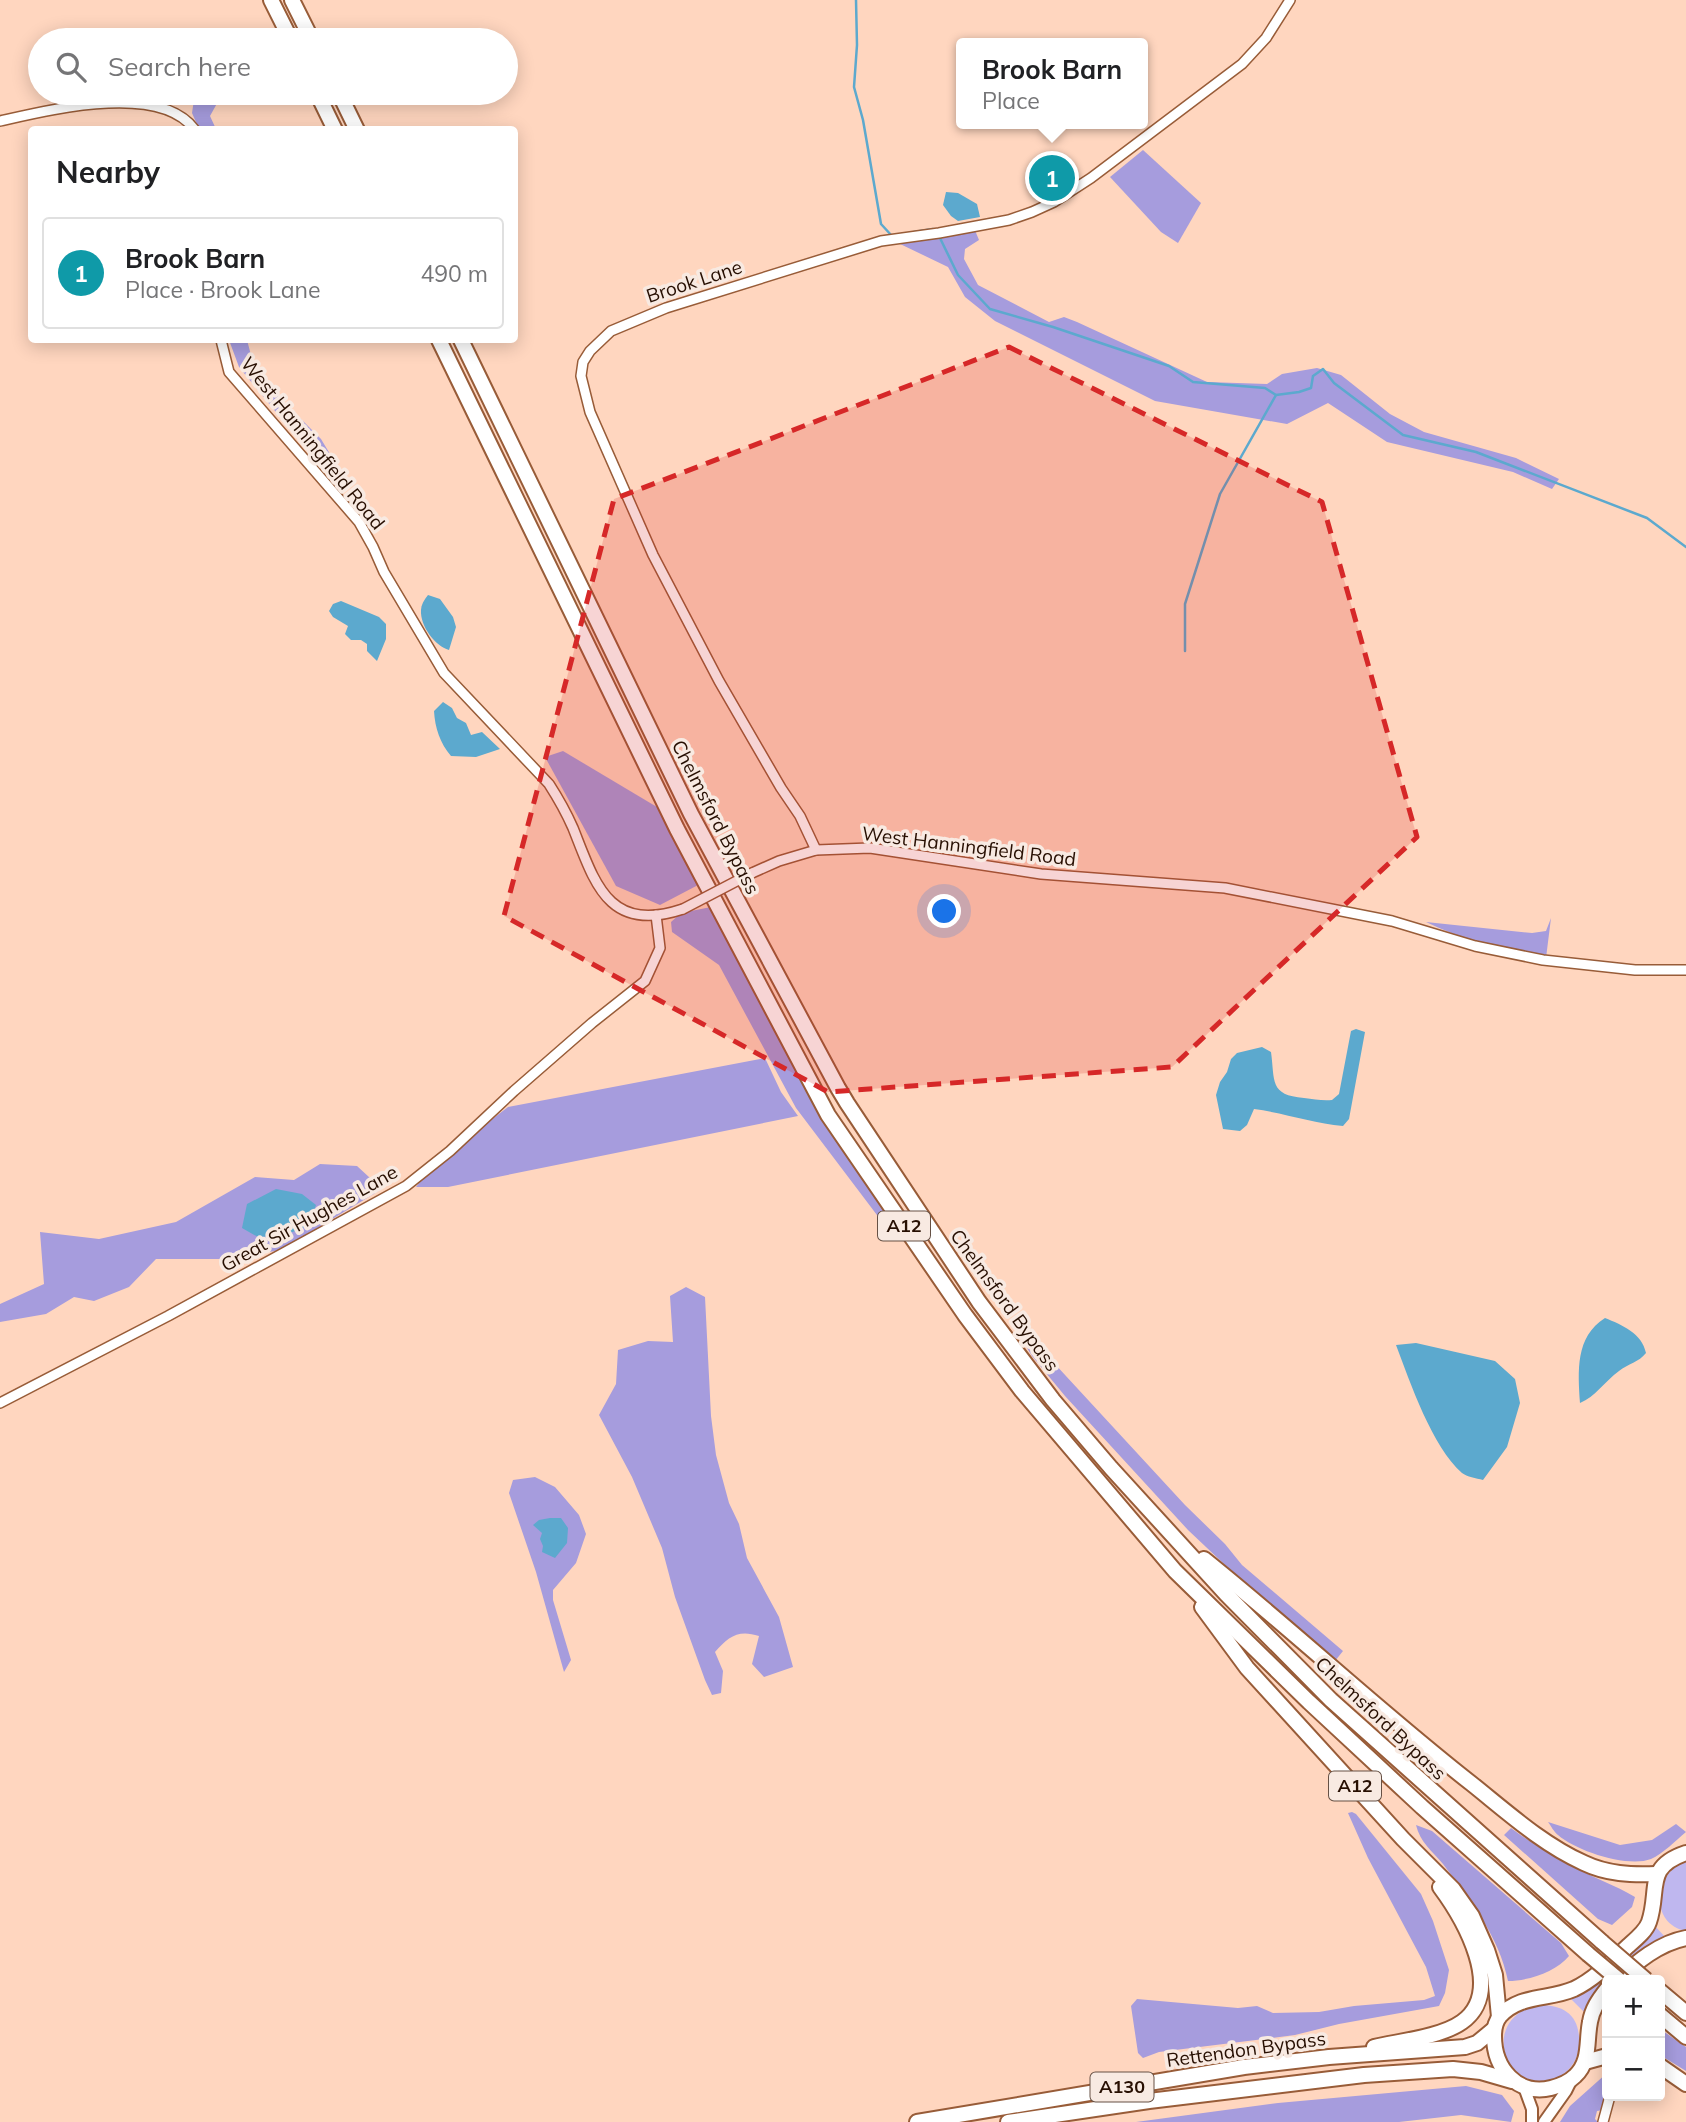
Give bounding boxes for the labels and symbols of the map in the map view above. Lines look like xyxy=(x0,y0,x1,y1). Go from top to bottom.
pin: 1 xyxy=(1029,152,1075,204)
street label: Brook Lane xyxy=(643,254,745,308)
street label: West Hanningfield Road xyxy=(236,352,390,534)
street label: Chelmsford Bypass xyxy=(667,736,765,898)
street label: West Hanningfield Road xyxy=(861,821,1077,871)
your location xyxy=(927,894,961,928)
street label: Great Sir Hughes Lane xyxy=(216,1159,402,1277)
road number: A12 xyxy=(878,1212,930,1240)
street label: Chelmsford Bypass xyxy=(945,1224,1065,1376)
street label: Chelmsford Bypass xyxy=(1311,1651,1451,1785)
road number: A12 xyxy=(1329,1772,1381,1800)
street label: Rettendon Bypass xyxy=(1165,2026,1327,2072)
road number: A130 xyxy=(1090,2073,1154,2102)

